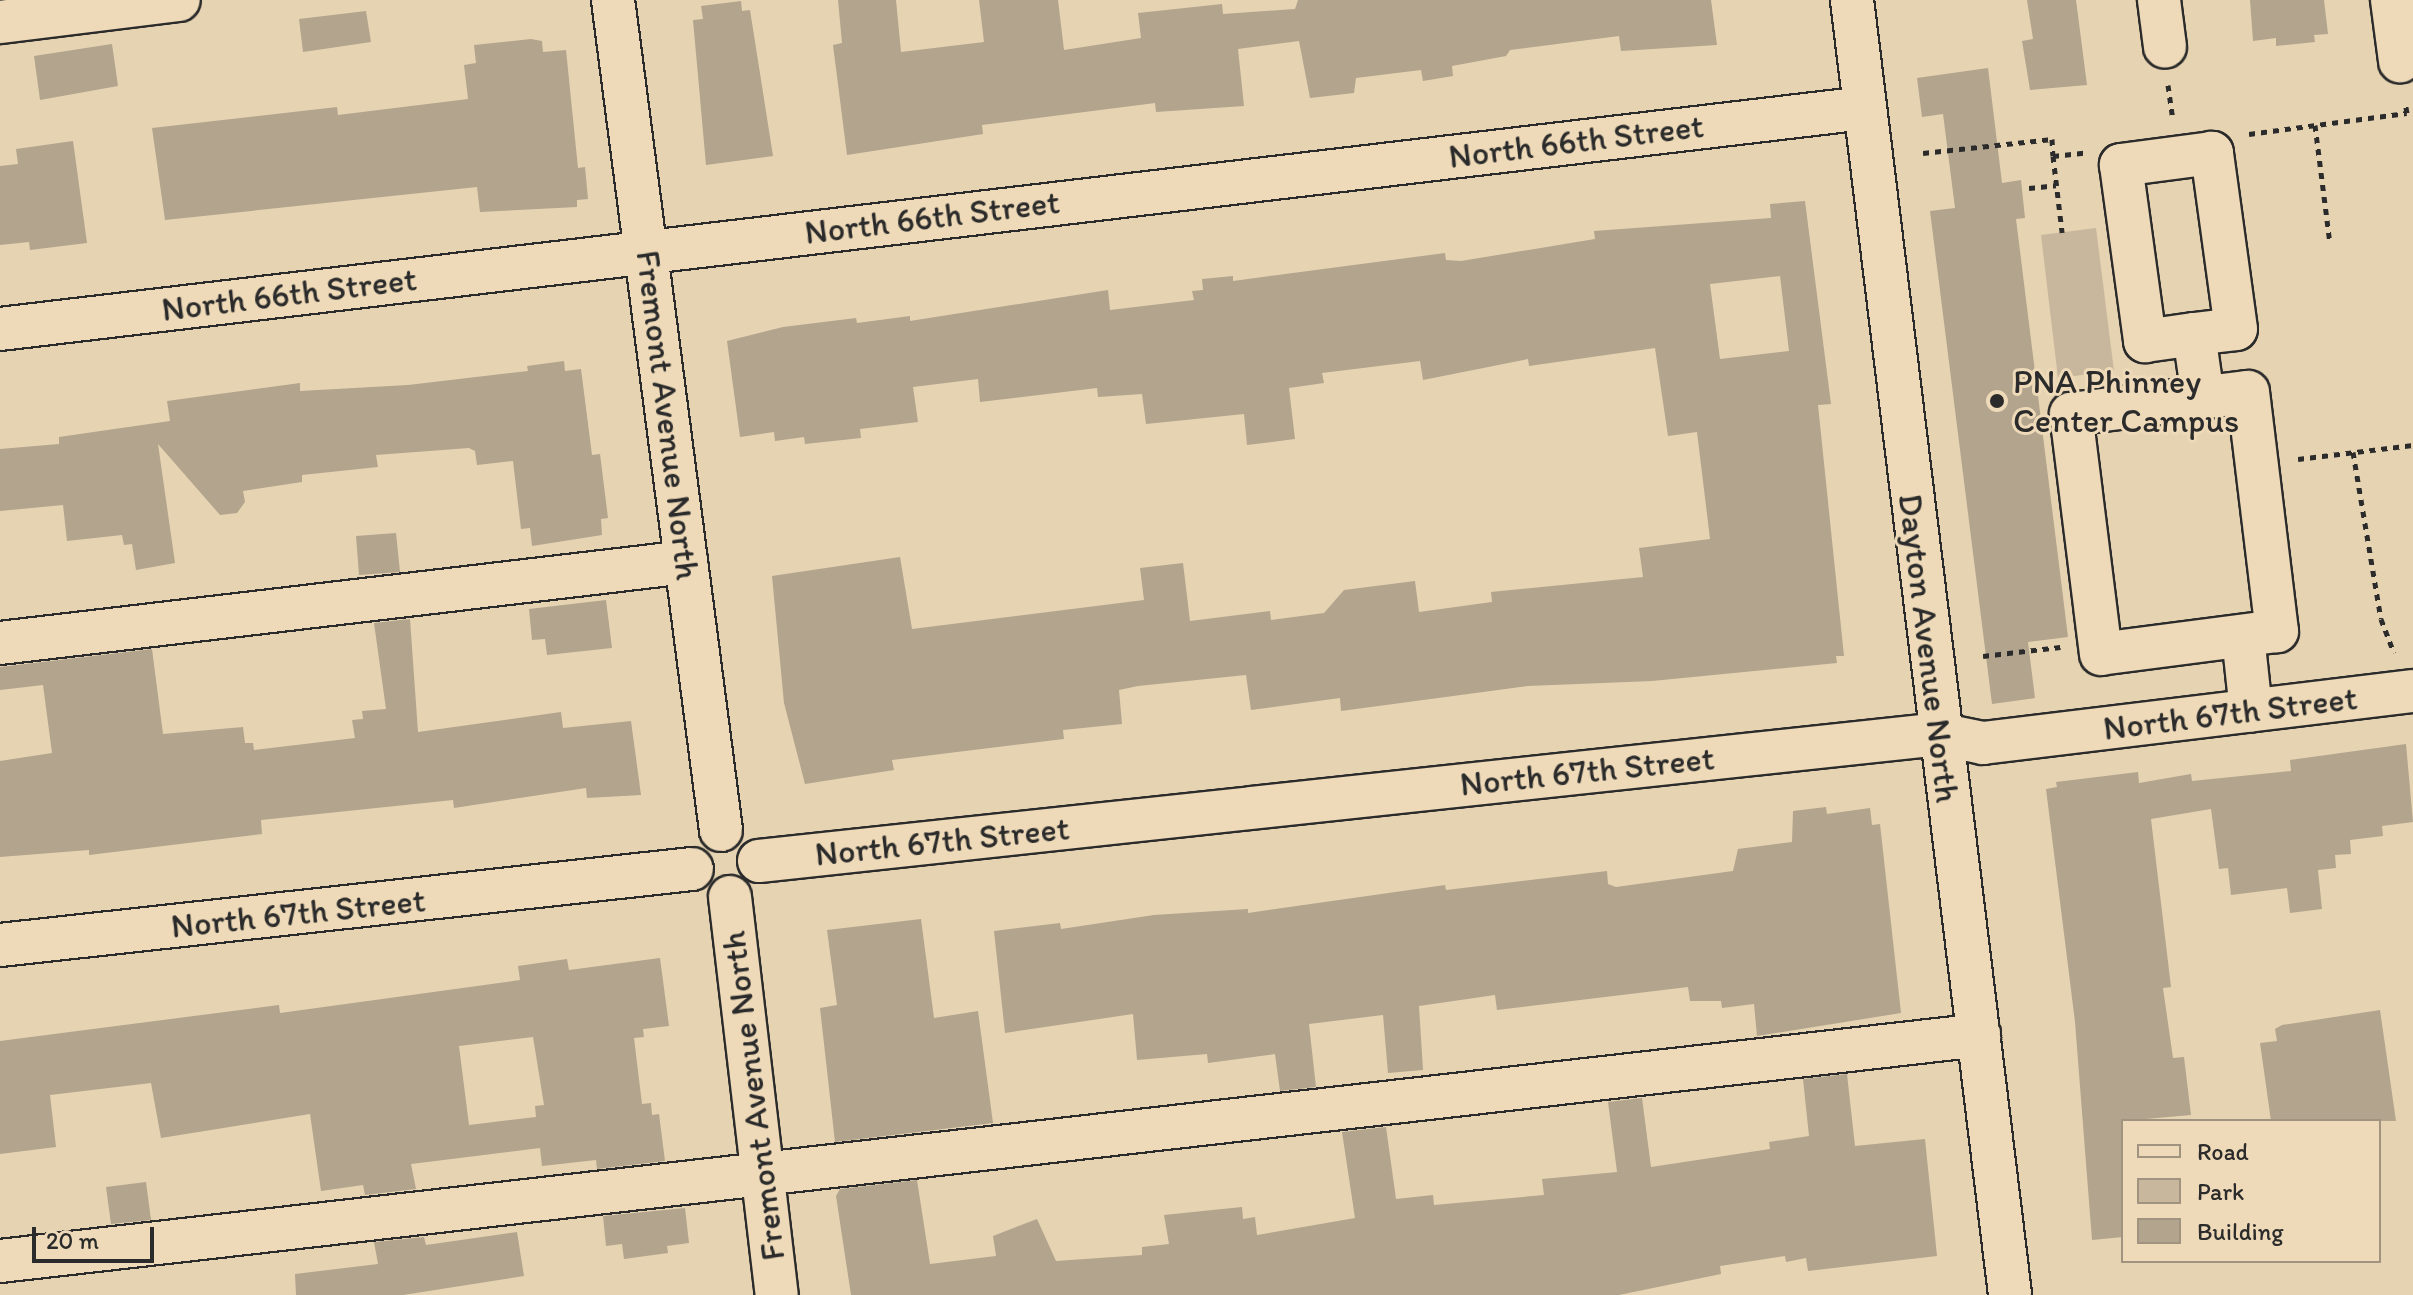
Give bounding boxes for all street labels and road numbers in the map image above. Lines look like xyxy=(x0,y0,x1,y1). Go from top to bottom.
street label: North 66th Street xyxy=(1446,105,1706,177)
street label: North 66th Street xyxy=(802,181,1062,253)
street label: Fremont Avenue North xyxy=(628,249,708,581)
street label: North 66th Street xyxy=(159,258,419,330)
street label: Dayton Avenue North xyxy=(1890,491,1968,805)
street label: North 67th Street xyxy=(2101,677,2359,749)
street label: North 67th Street xyxy=(1458,737,1716,805)
street label: North 67th Street xyxy=(813,807,1071,875)
street label: North 67th Street xyxy=(169,879,427,947)
street label: Fremont Avenue North xyxy=(713,930,793,1262)

